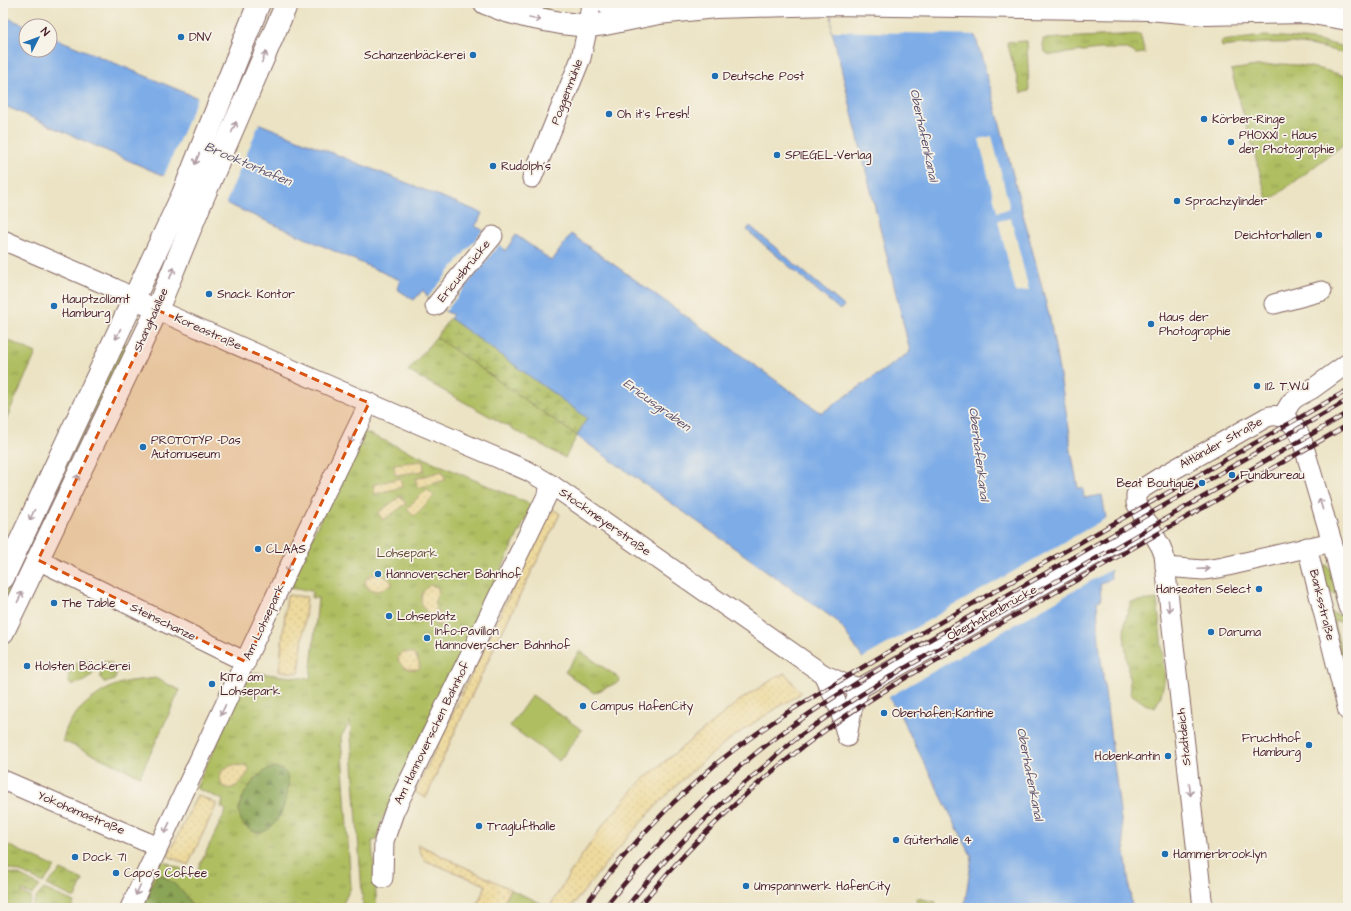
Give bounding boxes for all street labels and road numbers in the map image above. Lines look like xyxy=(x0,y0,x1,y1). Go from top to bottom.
street label: Poggenmühle xyxy=(547,56,588,128)
street label: Ericusbrücke xyxy=(433,236,495,306)
street label: Shanghaiallee xyxy=(129,285,174,355)
street label: Koreastraße xyxy=(172,310,245,355)
street label: Altländer Straße xyxy=(1176,413,1266,473)
street label: Stockmeyerstraße xyxy=(555,484,655,561)
street label: Banksstraße xyxy=(1305,568,1339,643)
street label: Am Lohsepark xyxy=(239,581,289,663)
street label: Oberhafenbrücke xyxy=(944,581,1040,645)
street label: Steinschanze xyxy=(127,599,199,645)
street label: Am Hannoverschen Bahnhof xyxy=(390,658,474,807)
street label: Stadtdeich xyxy=(1173,707,1195,767)
street label: Yokohamastraße xyxy=(35,787,128,839)

